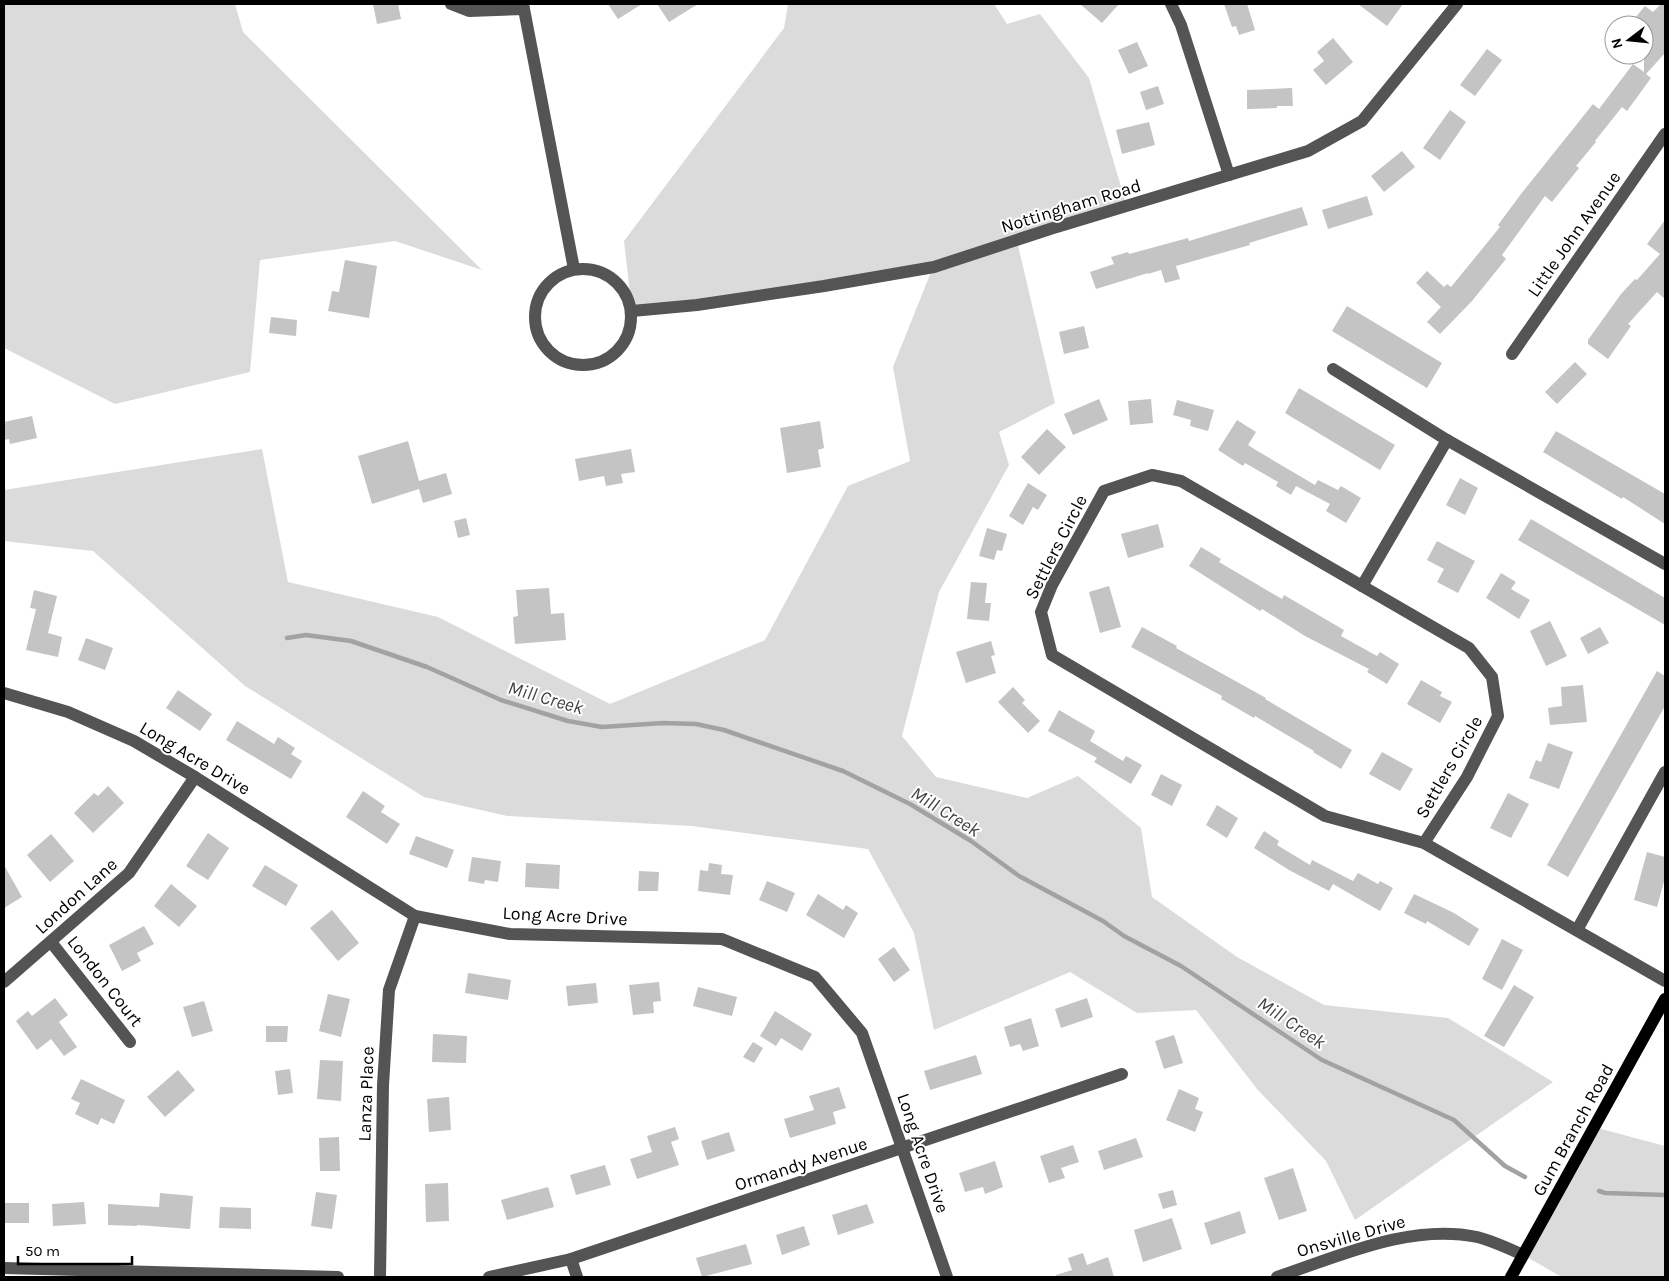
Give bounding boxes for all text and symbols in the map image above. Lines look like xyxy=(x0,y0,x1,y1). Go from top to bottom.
north arrow xyxy=(1604,15,1654,65)
text: N xyxy=(1607,36,1627,51)
street label: Little John Avenue xyxy=(1522,167,1626,301)
street label: Nottingham Road xyxy=(998,174,1144,238)
street label: Settlers Circle xyxy=(1020,491,1092,603)
water label: Mill Creek xyxy=(505,677,586,719)
street label: Settlers Circle xyxy=(1411,712,1487,822)
street label: Long Acre Drive xyxy=(136,716,254,800)
water label: Mill Creek xyxy=(907,782,984,842)
street label: London Lane xyxy=(30,853,122,939)
street label: Long Acre Drive xyxy=(502,902,628,930)
street label: London Court xyxy=(63,931,148,1031)
water label: Mill Creek xyxy=(1253,992,1330,1054)
street label: Lanza Place xyxy=(353,1046,379,1142)
street label: Gum Branch Road xyxy=(1528,1060,1618,1200)
street label: Long Acre Drive xyxy=(892,1090,954,1216)
street label: Ormandy Avenue xyxy=(732,1132,870,1196)
street label: Onsville Drive xyxy=(1294,1210,1408,1262)
scale bar xyxy=(18,1234,131,1266)
text: 50 m xyxy=(25,1242,60,1260)

